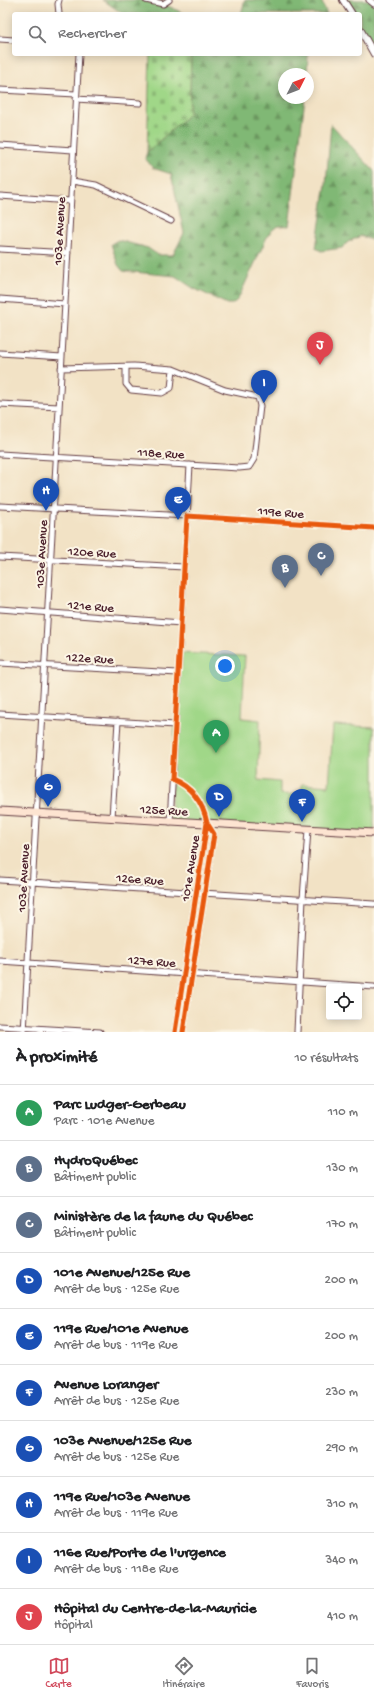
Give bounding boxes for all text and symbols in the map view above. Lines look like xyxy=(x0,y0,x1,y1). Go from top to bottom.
search box xyxy=(12,12,362,56)
icon: search xyxy=(26,23,48,45)
text: Rechercher xyxy=(58,25,126,43)
north arrow xyxy=(278,68,314,104)
street label: 103e Avenue xyxy=(51,196,70,267)
pin: J xyxy=(307,332,333,365)
pin: I xyxy=(251,370,277,403)
street label: 118e Rue xyxy=(136,446,185,463)
pin: H xyxy=(33,478,59,511)
pin: E xyxy=(165,487,191,520)
street label: 119e Rue xyxy=(256,504,305,523)
street label: 103e Avenue xyxy=(33,519,52,590)
pin: C xyxy=(308,543,334,576)
street label: 120e Rue xyxy=(66,545,117,562)
pin: B xyxy=(272,555,298,588)
street label: 121e Rue xyxy=(66,598,115,617)
street label: 122e Rue xyxy=(65,651,114,668)
your location xyxy=(215,656,235,676)
pin: A xyxy=(203,720,229,753)
pin: G xyxy=(35,774,61,807)
pin: D xyxy=(206,784,232,817)
pin: F xyxy=(289,789,315,822)
street label: 125e Rue xyxy=(139,803,188,820)
street label: 101e Avenue xyxy=(179,834,204,904)
street label: 103e Avenue xyxy=(15,843,34,914)
street label: 126e Rue xyxy=(115,871,164,890)
street label: 127e Rue xyxy=(126,953,176,972)
map controls xyxy=(326,984,362,1020)
button: locate xyxy=(326,984,362,1020)
text: À proximité xyxy=(16,1048,97,1068)
text: 10 résultats xyxy=(295,1051,358,1066)
text: Parc Ludger-Gerbeau xyxy=(54,1096,186,1114)
text: A xyxy=(25,1105,33,1120)
text: 110 m xyxy=(328,1105,358,1120)
text: Parc · 101e Avenue xyxy=(54,1114,154,1129)
text: HydroQuébec xyxy=(54,1152,137,1170)
text: B xyxy=(26,1161,32,1176)
text: 130 m xyxy=(326,1161,358,1176)
text: Bâtiment public xyxy=(54,1170,136,1185)
text: Ministère de la faune du Québec xyxy=(54,1208,253,1226)
text: C xyxy=(25,1217,33,1232)
text: 170 m xyxy=(326,1217,358,1232)
text: Bâtiment public xyxy=(54,1226,136,1241)
text: 101e Avenue/125e Rue xyxy=(54,1264,190,1282)
text: D xyxy=(25,1273,33,1288)
text: 200 m xyxy=(325,1273,358,1288)
text: Arrêt de bus · 125e Rue xyxy=(54,1282,179,1297)
text: 119e Rue/101e Avenue xyxy=(54,1320,188,1338)
text: E xyxy=(25,1329,33,1344)
text: 200 m xyxy=(325,1329,358,1344)
text: Arrêt de bus · 119e Rue xyxy=(54,1338,178,1353)
text: Avenue Loranger xyxy=(54,1376,158,1394)
text: F xyxy=(26,1385,32,1400)
text: 230 m xyxy=(325,1385,358,1400)
text: Arrêt de bus · 125e Rue xyxy=(54,1394,179,1409)
text: 103e Avenue/125e Rue xyxy=(54,1432,192,1450)
text: G xyxy=(25,1441,33,1456)
text: 290 m xyxy=(325,1441,358,1456)
text: Arrêt de bus · 125e Rue xyxy=(54,1450,179,1465)
text: 119e Rue/103e Avenue xyxy=(54,1488,190,1506)
text: H xyxy=(25,1497,33,1512)
text: 310 m xyxy=(326,1497,358,1512)
text: Arrêt de bus · 119e Rue xyxy=(54,1506,178,1521)
text: 116e Rue/Porte de l'urgence xyxy=(54,1544,226,1562)
text: I xyxy=(27,1553,31,1568)
text: 340 m xyxy=(325,1553,358,1568)
text: Arrêt de bus · 118e Rue xyxy=(54,1562,178,1577)
text: Hôpital du Centre-de-la-Mauricie xyxy=(54,1600,257,1618)
text: J xyxy=(26,1609,32,1624)
text: 410 m xyxy=(327,1609,358,1624)
text: Hôpital xyxy=(54,1618,93,1633)
tab: Carte xyxy=(45,1655,72,1691)
tab: Itinéraire xyxy=(163,1655,205,1691)
tab: Favoris xyxy=(296,1655,329,1691)

